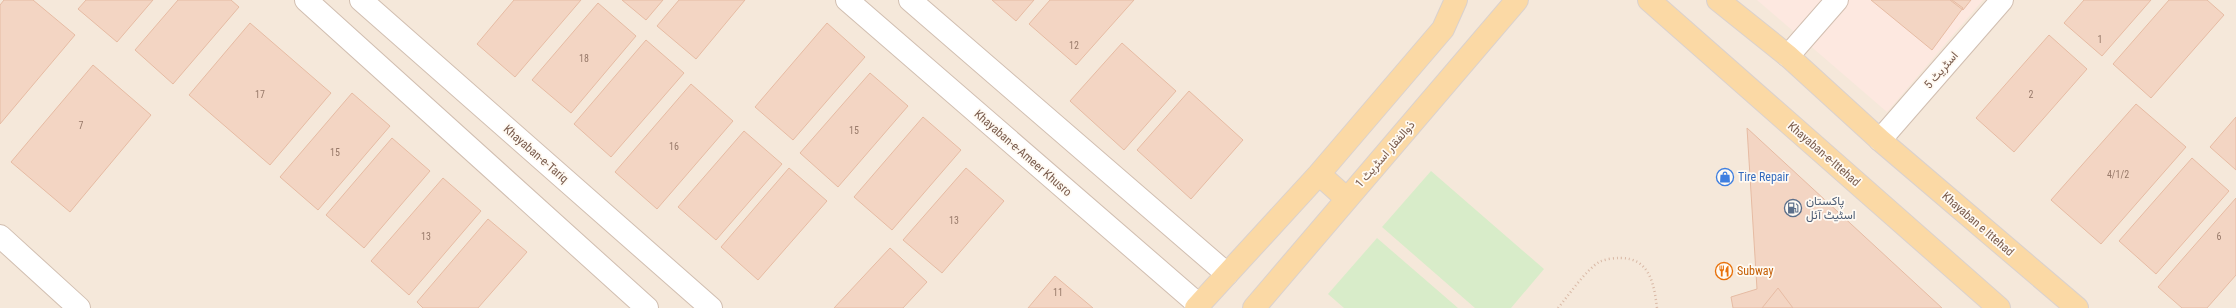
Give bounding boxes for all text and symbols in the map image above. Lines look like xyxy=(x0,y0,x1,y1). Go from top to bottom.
house number: 1 xyxy=(2098,34,2102,45)
house number: 12 xyxy=(1069,40,1079,51)
street label: اسٹریٹ 5 xyxy=(1921,49,1962,92)
house number: 18 xyxy=(579,53,589,64)
house number: 17 xyxy=(255,89,265,100)
house number: 2 xyxy=(2029,89,2034,100)
street label: Khayaban-e-Ameer Khusro xyxy=(971,107,1075,199)
street label: ذوالفقار اسٹریٹ 1 xyxy=(1352,118,1419,191)
street label: Khayaban-e-Ittehad xyxy=(1785,119,1863,189)
house number: 7 xyxy=(79,120,84,131)
street label: Khayaban-e-Tariq xyxy=(501,122,571,186)
house number: 15 xyxy=(849,125,859,136)
house number: 16 xyxy=(669,141,679,152)
house number: 15 xyxy=(330,147,340,158)
shop icon: Tire Repair xyxy=(1715,167,1735,187)
house number: 4/1/2 xyxy=(2107,169,2129,180)
place label: Tire Repair xyxy=(1738,170,1789,184)
street label: Khayaban e Ittehad xyxy=(1939,189,2017,259)
place label: پاکستان اسٹیٹ آئل xyxy=(1806,194,1856,223)
fuel station icon: پاکستان اسٹیٹ آئل xyxy=(1783,198,1803,218)
house number: 13 xyxy=(949,215,959,226)
house number: 13 xyxy=(421,231,431,242)
house number: 6 xyxy=(2217,231,2222,242)
restaurant icon: Subway xyxy=(1714,261,1734,281)
place label: Subway xyxy=(1737,264,1773,278)
house number: 11 xyxy=(1053,287,1063,298)

